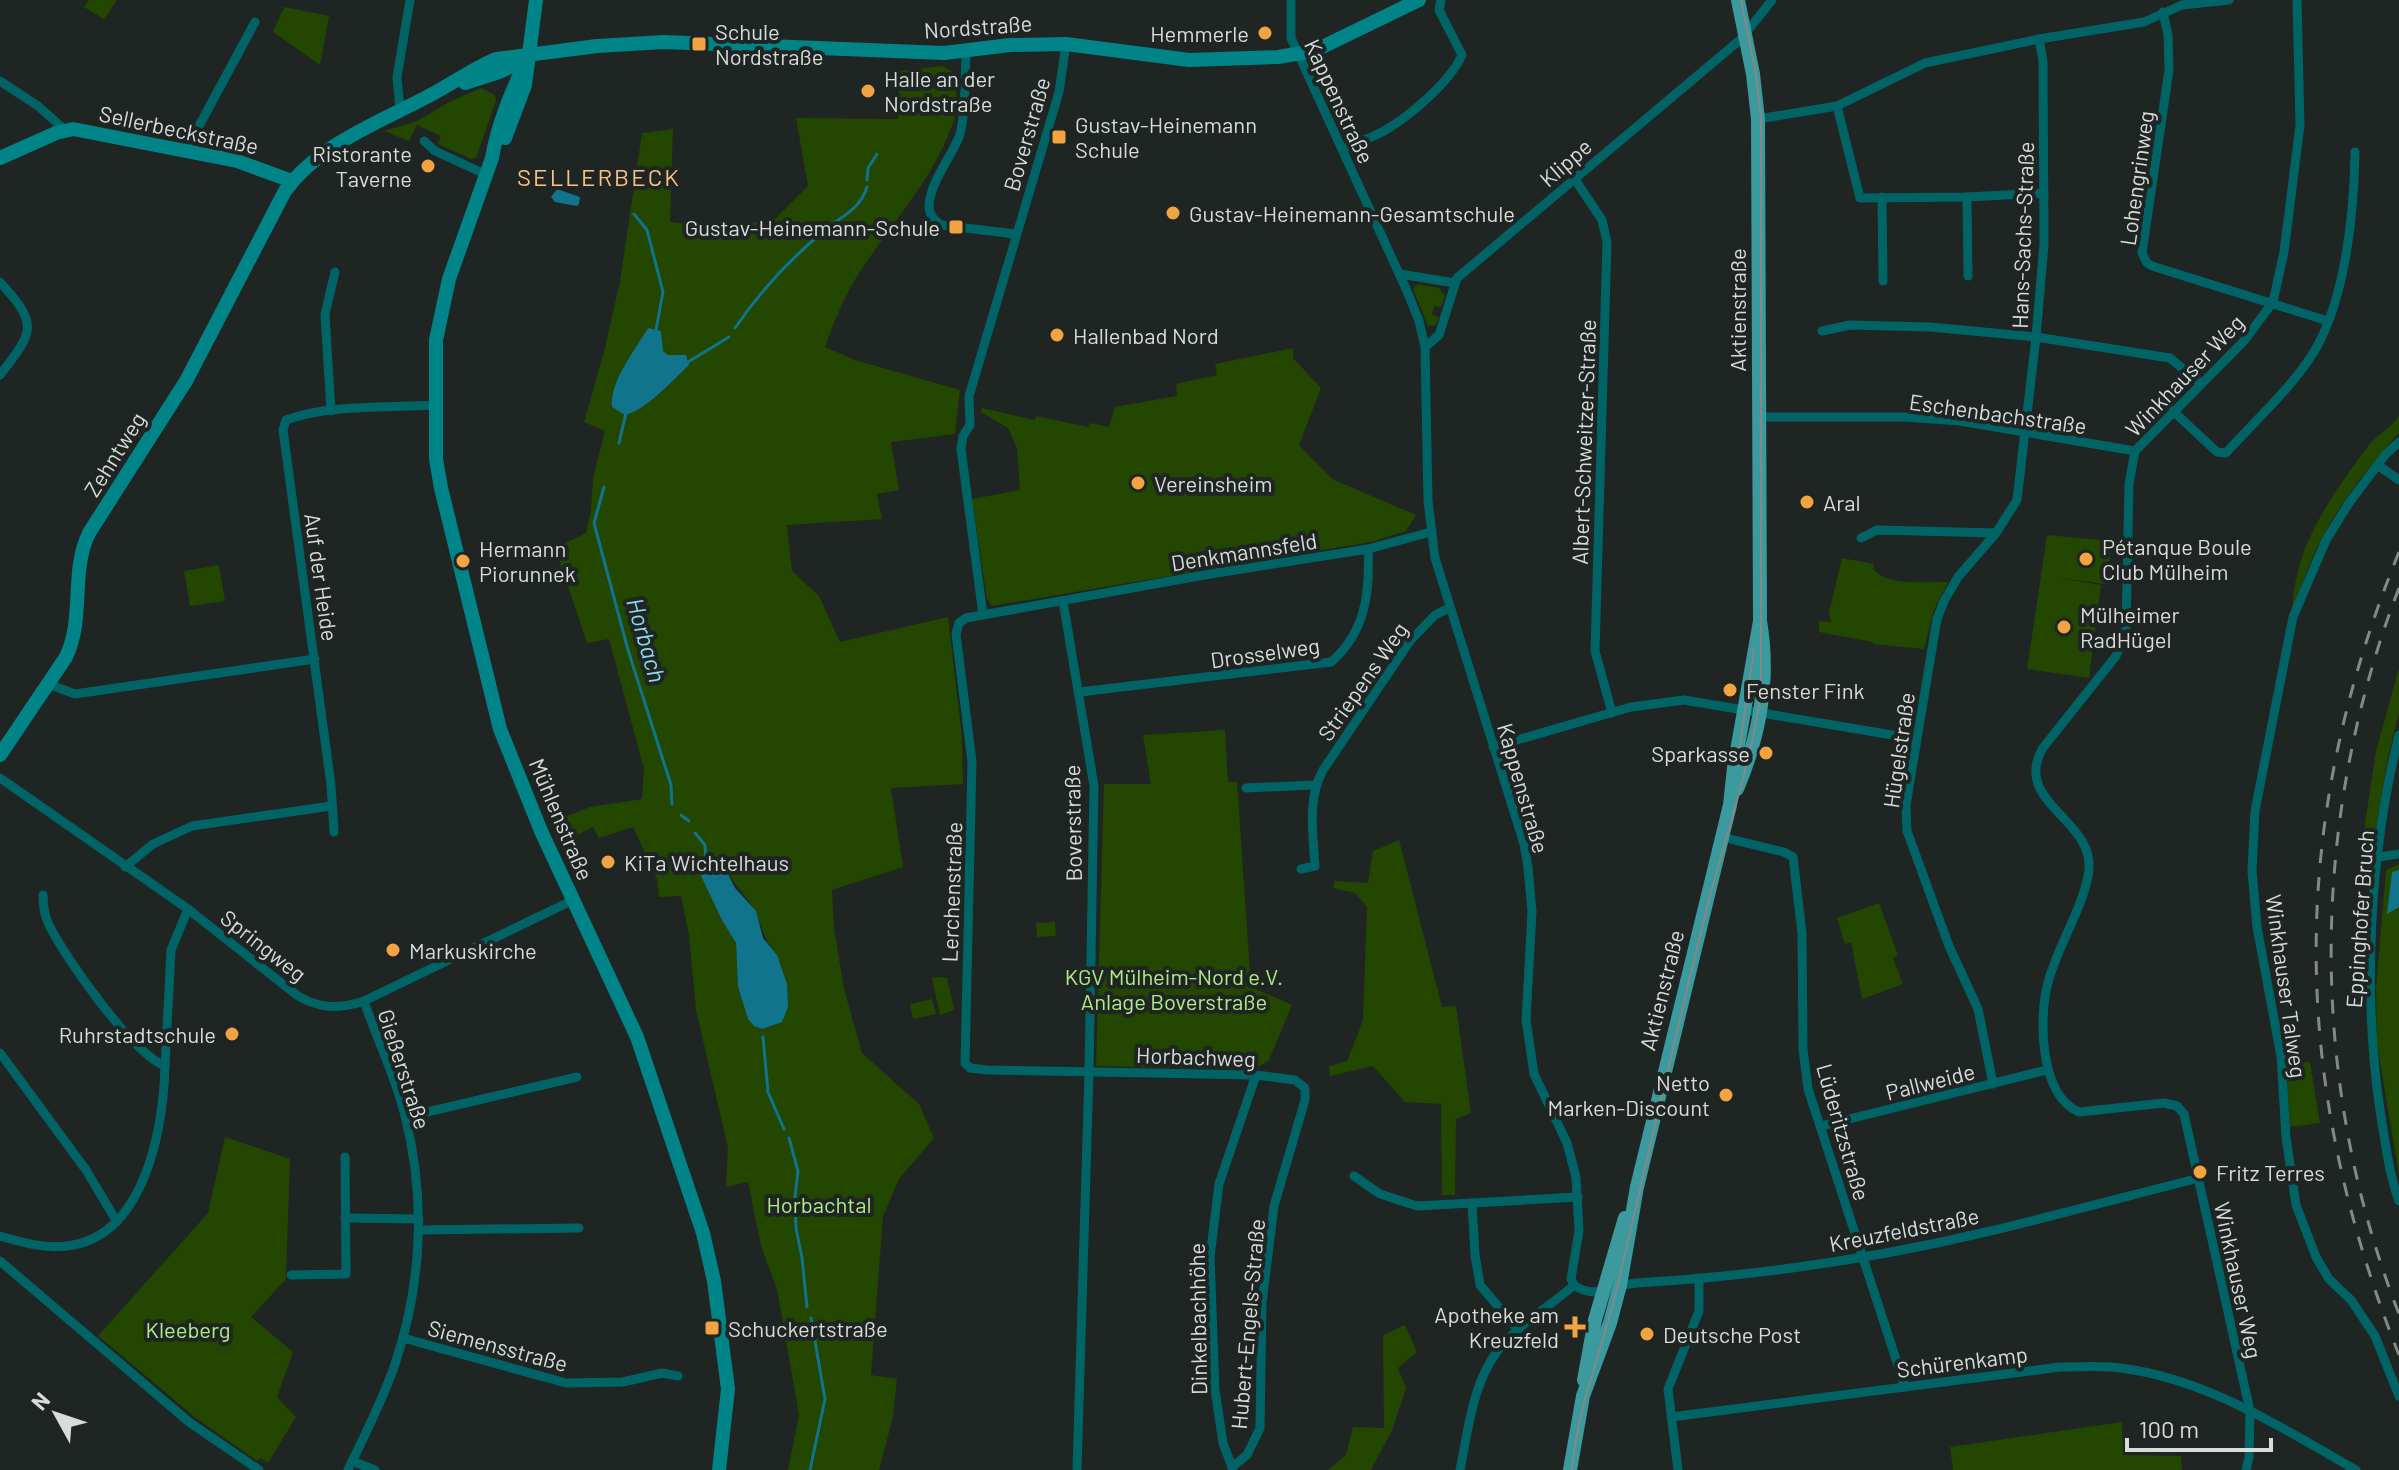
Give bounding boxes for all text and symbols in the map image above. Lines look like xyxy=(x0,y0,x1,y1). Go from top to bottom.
street label: Nordstraße xyxy=(923,9,1033,43)
place label: Schule Nordstraße xyxy=(715,18,824,69)
place label: Hemmerle xyxy=(1150,20,1249,46)
marker: Hemmerle xyxy=(1256,24,1274,42)
marker: Schule Nordstraße xyxy=(690,35,708,53)
street label: Kappenstraße xyxy=(1300,35,1380,167)
place label: Halle an der Nordstraße xyxy=(884,65,995,116)
street label: Boverstraße xyxy=(997,74,1055,194)
marker: Halle an der Nordstraße xyxy=(859,82,877,100)
street label: Sellerbeckstraße xyxy=(97,99,261,159)
street label: Lohengrinweg xyxy=(2114,109,2158,247)
place label: Gustav-Heinemann Schule xyxy=(1075,111,1257,162)
marker: Gustav-Heinemann Schule xyxy=(1050,128,1068,146)
street label: Klippe xyxy=(1534,133,1596,191)
place label: Ristorante Taverne xyxy=(312,140,412,191)
street label: Hans-Sachs-Straße xyxy=(2006,141,2038,329)
marker: Ristorante Taverne xyxy=(419,157,437,175)
district label: SELLERBECK xyxy=(517,162,681,191)
place label: Gustav-Heinemann-Gesamtschule xyxy=(1189,200,1515,226)
marker: Gustav-Heinemann-Gesamtschule xyxy=(1164,204,1182,222)
place label: Gustav-Heinemann-Schule xyxy=(685,214,940,240)
marker: Gustav-Heinemann-Schule xyxy=(947,218,965,236)
street label: Aktienstraße xyxy=(1724,248,1750,372)
street label: Winkhauser Weg xyxy=(2119,309,2249,441)
street label: Albert-Schweitzer-Straße xyxy=(1566,319,1600,565)
place label: Hallenbad Nord xyxy=(1073,322,1219,348)
marker: Hallenbad Nord xyxy=(1048,326,1066,344)
street label: Eschenbachstraße xyxy=(1908,388,2088,438)
street label: Zehntweg xyxy=(78,407,150,501)
place label: Vereinsheim xyxy=(1154,470,1273,496)
marker: Vereinsheim xyxy=(1129,474,1147,492)
place label: Aral xyxy=(1823,489,1861,515)
marker: Aral xyxy=(1798,493,1816,511)
street label: Auf der Heide xyxy=(300,511,344,643)
street label: Denkmannsfeld xyxy=(1169,527,1319,575)
place label: Pétanque Boule Club Mülheim xyxy=(2102,533,2252,584)
place label: Hermann Piorunnek xyxy=(479,535,576,586)
marker: Pétanque Boule Club Mülheim xyxy=(2077,550,2095,568)
marker: Hermann Piorunnek xyxy=(454,552,472,570)
water label: Horbach xyxy=(621,594,673,686)
place label: Mülheimer RadHügel xyxy=(2080,601,2179,652)
street label: Striepens Weg xyxy=(1312,617,1412,745)
marker: Mülheimer RadHügel xyxy=(2055,618,2073,636)
street label: Drosselweg xyxy=(1209,631,1321,673)
place label: Fenster Fink xyxy=(1746,677,1865,703)
marker: Fenster Fink xyxy=(1721,681,1739,699)
street label: Hügelstraße xyxy=(1877,690,1919,810)
street label: Kappenstraße xyxy=(1493,720,1555,856)
place label: Sparkasse xyxy=(1651,740,1750,766)
marker: Sparkasse xyxy=(1757,744,1775,762)
street label: Mühlenstraße xyxy=(525,754,599,884)
street label: Boverstraße xyxy=(1058,764,1086,882)
street label: Lerchenstraße xyxy=(936,821,966,963)
street label: Eppinghofer Bruch xyxy=(2340,829,2378,1009)
place label: KiTa Wichtelhaus xyxy=(624,849,789,875)
marker: KiTa Wichtelhaus xyxy=(599,853,617,871)
street label: Winkhauser Talweg xyxy=(2261,893,2313,1079)
street label: Springweg xyxy=(216,904,312,986)
street label: Aktienstraße xyxy=(1633,927,1689,1053)
place label: Markuskirche xyxy=(409,937,537,963)
marker: Markuskirche xyxy=(384,941,402,959)
park label: KGV Mülheim-Nord e.V. Anlage Boverstraße xyxy=(1065,963,1283,1014)
street label: Gießerstraße xyxy=(373,1006,437,1132)
place label: Ruhrstadtschule xyxy=(59,1021,216,1047)
marker: Ruhrstadtschule xyxy=(223,1025,241,1043)
street label: Horbachweg xyxy=(1136,1041,1256,1071)
street label: Pallweide xyxy=(1883,1057,1977,1105)
street label: Lüderitzstraße xyxy=(1812,1061,1876,1203)
place label: Netto Marken-Discount xyxy=(1548,1069,1710,1120)
marker: Netto Marken-Discount xyxy=(1717,1086,1735,1104)
place label: Fritz Terres xyxy=(2216,1159,2325,1185)
marker: Fritz Terres xyxy=(2191,1163,2209,1181)
park label: Horbachtal xyxy=(766,1191,872,1217)
street label: Winkhauser Weg xyxy=(2210,1199,2268,1361)
street label: Kreuzfeldstraße xyxy=(1827,1202,1981,1256)
street label: Hubert-Engels-Straße xyxy=(1225,1218,1269,1430)
street label: Dinkelbachhöhe xyxy=(1183,1243,1211,1395)
place label: Apotheke am Kreuzfeld xyxy=(1434,1301,1559,1352)
street label: Siemensstraße xyxy=(425,1314,571,1376)
place label: Schuckertstraße xyxy=(728,1315,888,1341)
park label: Kleeberg xyxy=(145,1316,231,1342)
marker: Apotheke am Kreuzfeld xyxy=(1566,1318,1584,1336)
marker: Schuckertstraße xyxy=(703,1319,721,1337)
place label: Deutsche Post xyxy=(1663,1321,1801,1347)
marker: Deutsche Post xyxy=(1638,1325,1656,1343)
street label: Schürenkamp xyxy=(1895,1340,2029,1382)
north arrow xyxy=(16,1374,96,1454)
text: N xyxy=(25,1387,55,1414)
scale bar xyxy=(2127,1402,2271,1452)
text: 100 m xyxy=(2139,1414,2199,1443)

